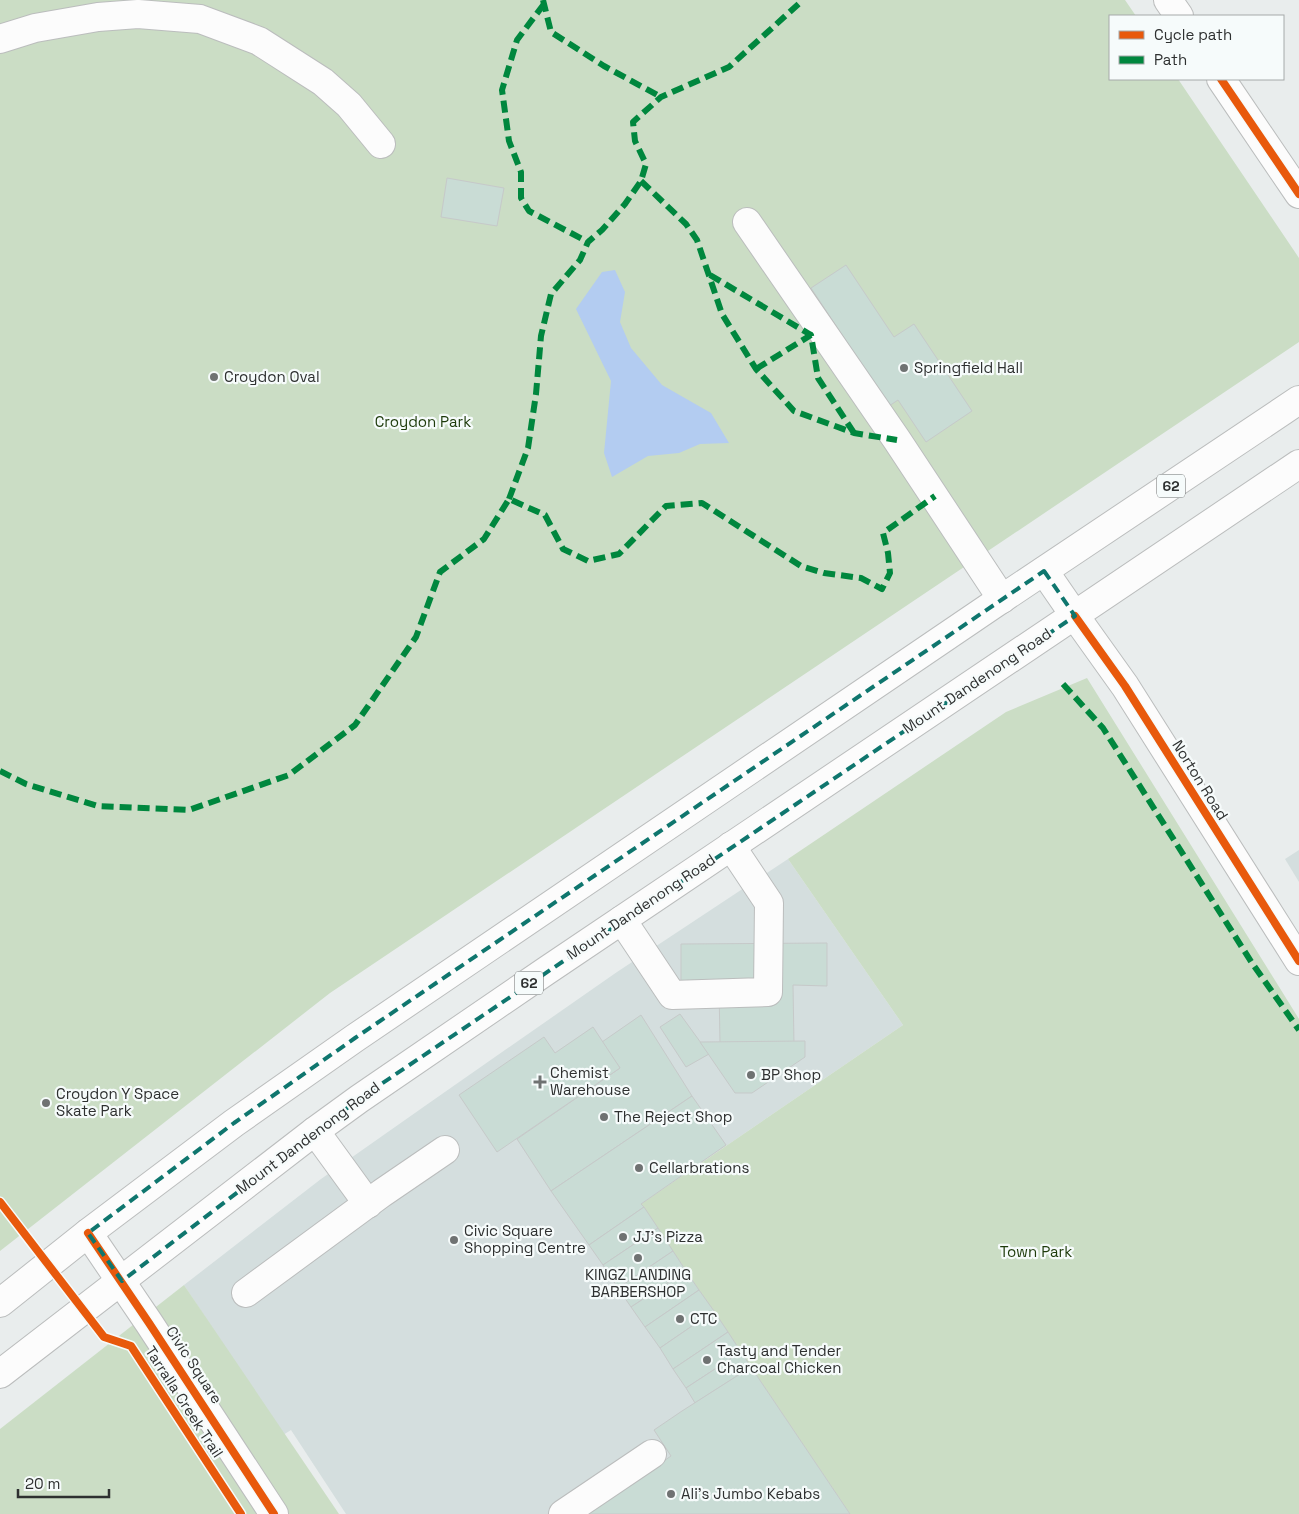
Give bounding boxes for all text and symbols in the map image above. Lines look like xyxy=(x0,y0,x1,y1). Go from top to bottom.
legend xyxy=(1109,15,1284,80)
text: Cycle path xyxy=(1154,25,1232,44)
text: Path xyxy=(1154,50,1187,69)
place label: Springfield Hall xyxy=(914,358,1023,377)
marker: Springfield Hall xyxy=(898,362,910,374)
place label: Croydon Oval xyxy=(224,367,320,386)
marker: Croydon Oval xyxy=(208,371,220,383)
park label: Croydon Park xyxy=(375,412,471,431)
road number: 62 xyxy=(1157,474,1185,498)
street label: Mount Dandenong Road xyxy=(899,624,1055,738)
street label: Norton Road xyxy=(1168,736,1233,823)
street label: Mount Dandenong Road xyxy=(563,850,719,964)
road number: 62 xyxy=(515,971,543,994)
place label: Chemist Warehouse xyxy=(550,1063,630,1099)
place label: BP Shop xyxy=(761,1065,821,1084)
marker: BP Shop xyxy=(745,1069,757,1081)
marker: Chemist Warehouse xyxy=(534,1076,546,1088)
street label: Mount Dandenong Road xyxy=(232,1077,383,1198)
place label: Croydon Y Space Skate Park xyxy=(56,1084,179,1120)
marker: Croydon Y Space Skate Park xyxy=(40,1097,52,1109)
place label: The Reject Shop xyxy=(614,1107,732,1126)
marker: The Reject Shop xyxy=(598,1111,610,1123)
place label: Cellarbrations xyxy=(649,1158,749,1177)
marker: Cellarbrations xyxy=(633,1162,645,1174)
place label: Civic Square Shopping Centre xyxy=(464,1221,586,1257)
place label: JJ's Pizza xyxy=(633,1227,703,1246)
marker: JJ's Pizza xyxy=(617,1231,629,1243)
marker: Civic Square Shopping Centre xyxy=(448,1234,460,1246)
park label: Town Park xyxy=(1000,1242,1072,1261)
marker: KINGZ LANDING BARBERSHOP xyxy=(632,1252,644,1264)
place label: KINGZ LANDING BARBERSHOP xyxy=(585,1265,691,1301)
place label: CTC xyxy=(690,1309,717,1328)
marker: CTC xyxy=(674,1313,686,1325)
street label: Civic Square xyxy=(162,1322,227,1407)
place label: Tasty and Tender Charcoal Chicken xyxy=(717,1341,842,1377)
street label: Tarralla Creek Trail xyxy=(141,1342,228,1461)
marker: Tasty and Tender Charcoal Chicken xyxy=(701,1354,713,1366)
scale bar xyxy=(18,1466,109,1498)
text: 20 m xyxy=(25,1474,60,1493)
place label: Ali's Jumbo Kebabs xyxy=(681,1484,820,1503)
marker: Ali's Jumbo Kebabs xyxy=(665,1488,677,1500)

